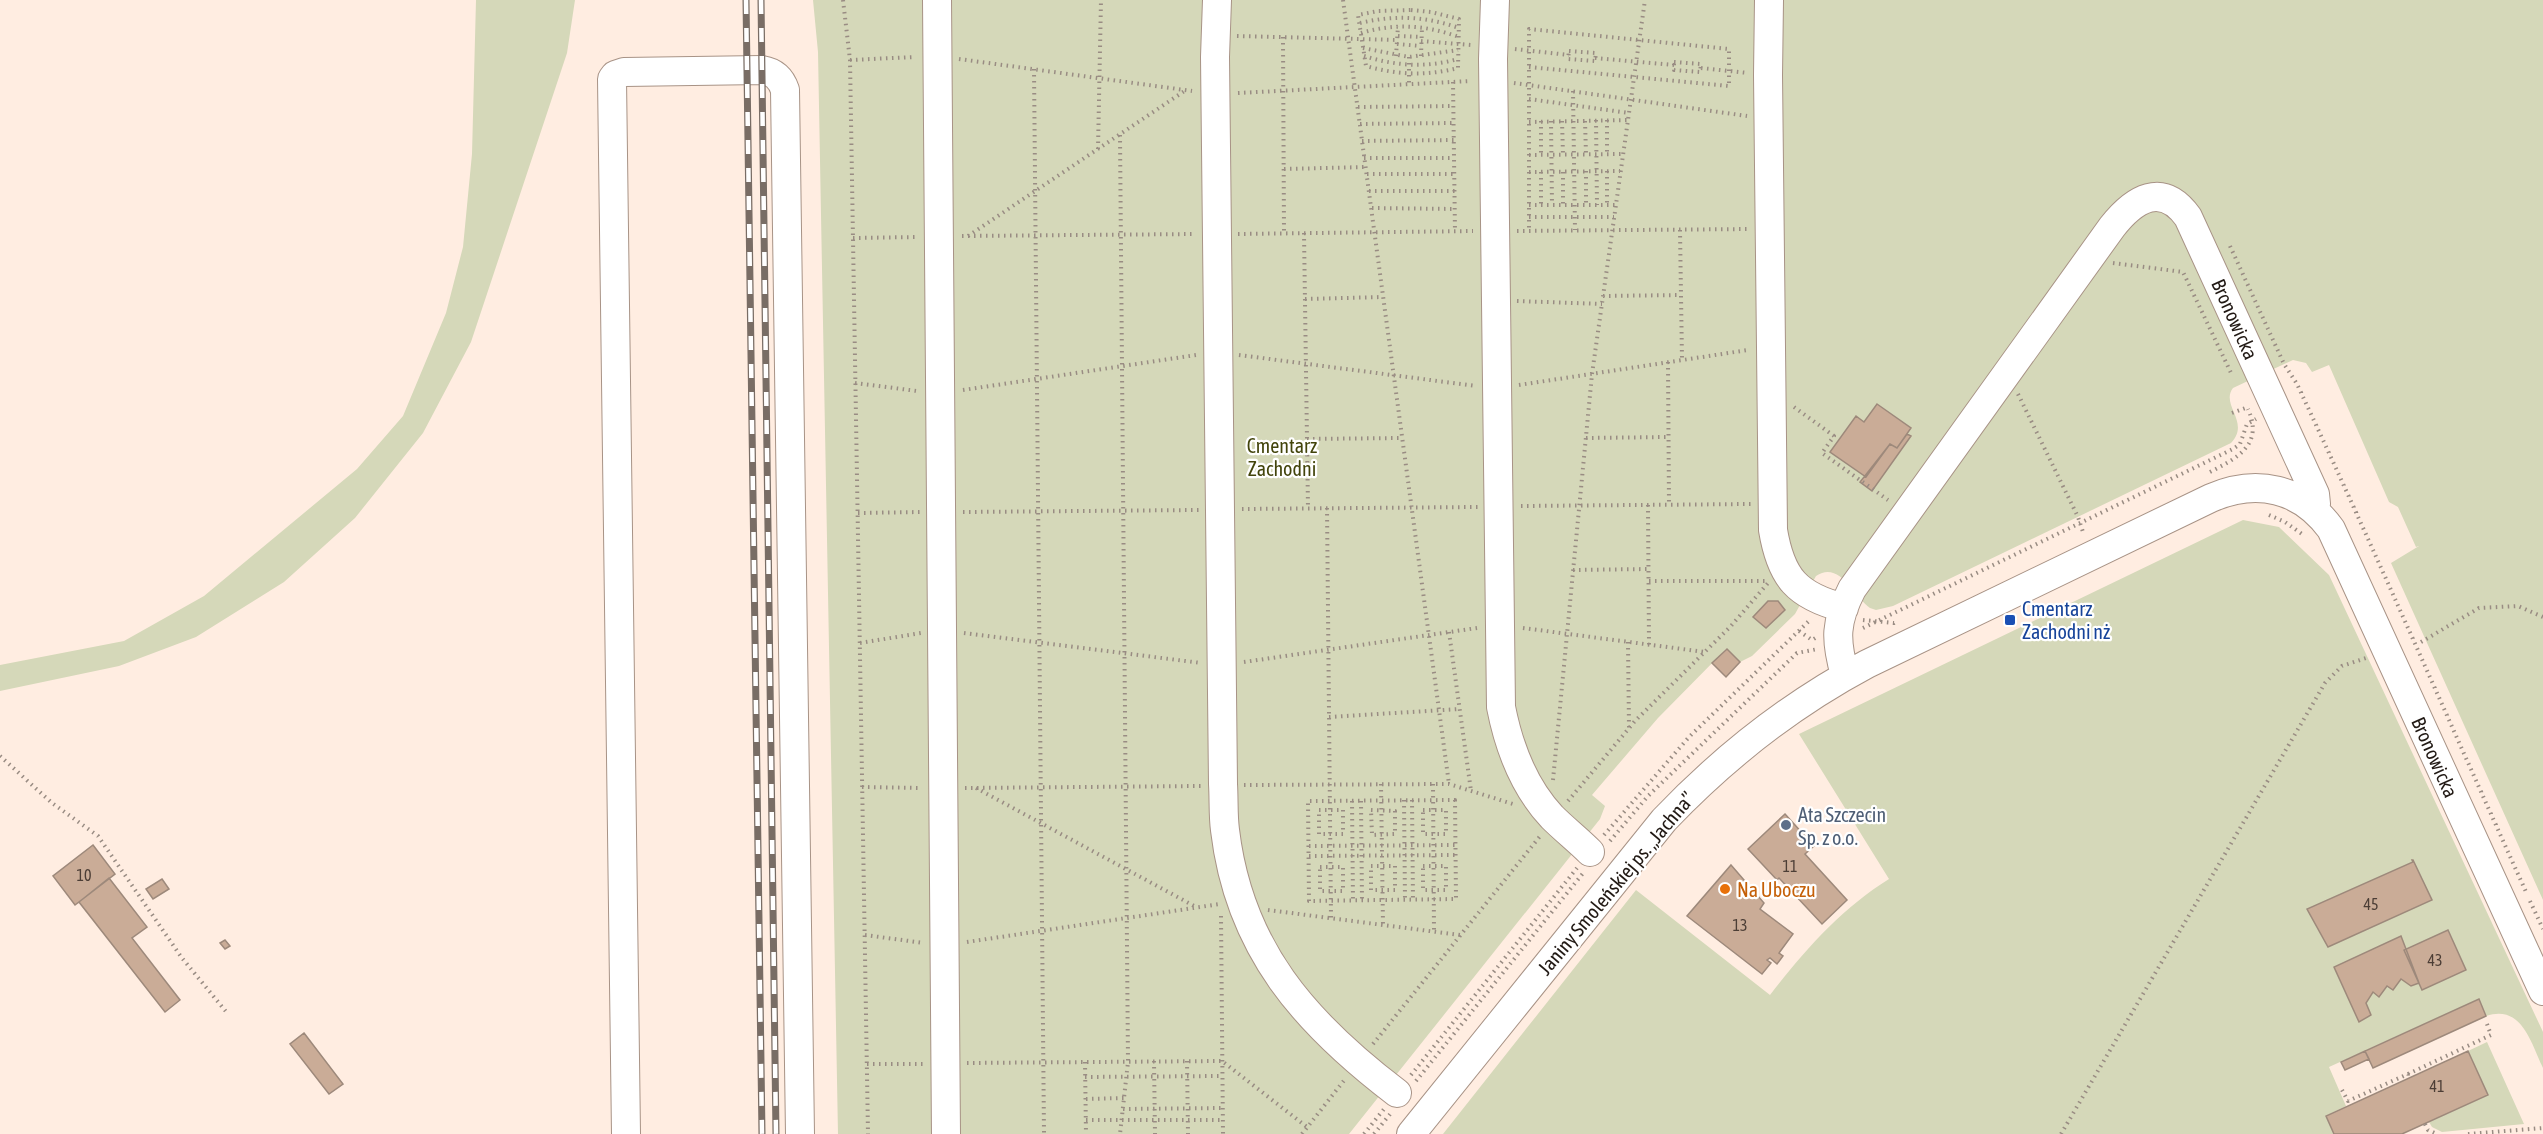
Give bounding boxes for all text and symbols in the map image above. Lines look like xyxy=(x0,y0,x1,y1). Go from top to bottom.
street label: Bronowicka xyxy=(2207,275,2263,363)
park label: Cmentarz Zachodni xyxy=(1247,434,1317,480)
place label: Cmentarz Zachodni nż xyxy=(2022,597,2110,643)
marker: Cmentarz Zachodni nż xyxy=(2003,613,2017,627)
street label: Bronowicka xyxy=(2407,713,2463,801)
street label: Janiny Smoleńskiej ps. „Jachna” xyxy=(1533,787,1699,979)
place label: Ata Szczecin Sp. z o.o. xyxy=(1798,803,1886,849)
marker: Ata Szczecin Sp. z o.o. xyxy=(1779,818,1793,832)
house number: 11 xyxy=(1782,857,1798,875)
house number: 10 xyxy=(76,866,92,884)
place label: Na Uboczu xyxy=(1737,878,1816,901)
marker: Na Uboczu xyxy=(1718,882,1732,896)
house number: 45 xyxy=(2363,895,2379,913)
house number: 13 xyxy=(1732,916,1748,934)
house number: 43 xyxy=(2427,951,2443,969)
house number: 41 xyxy=(2429,1077,2445,1095)

